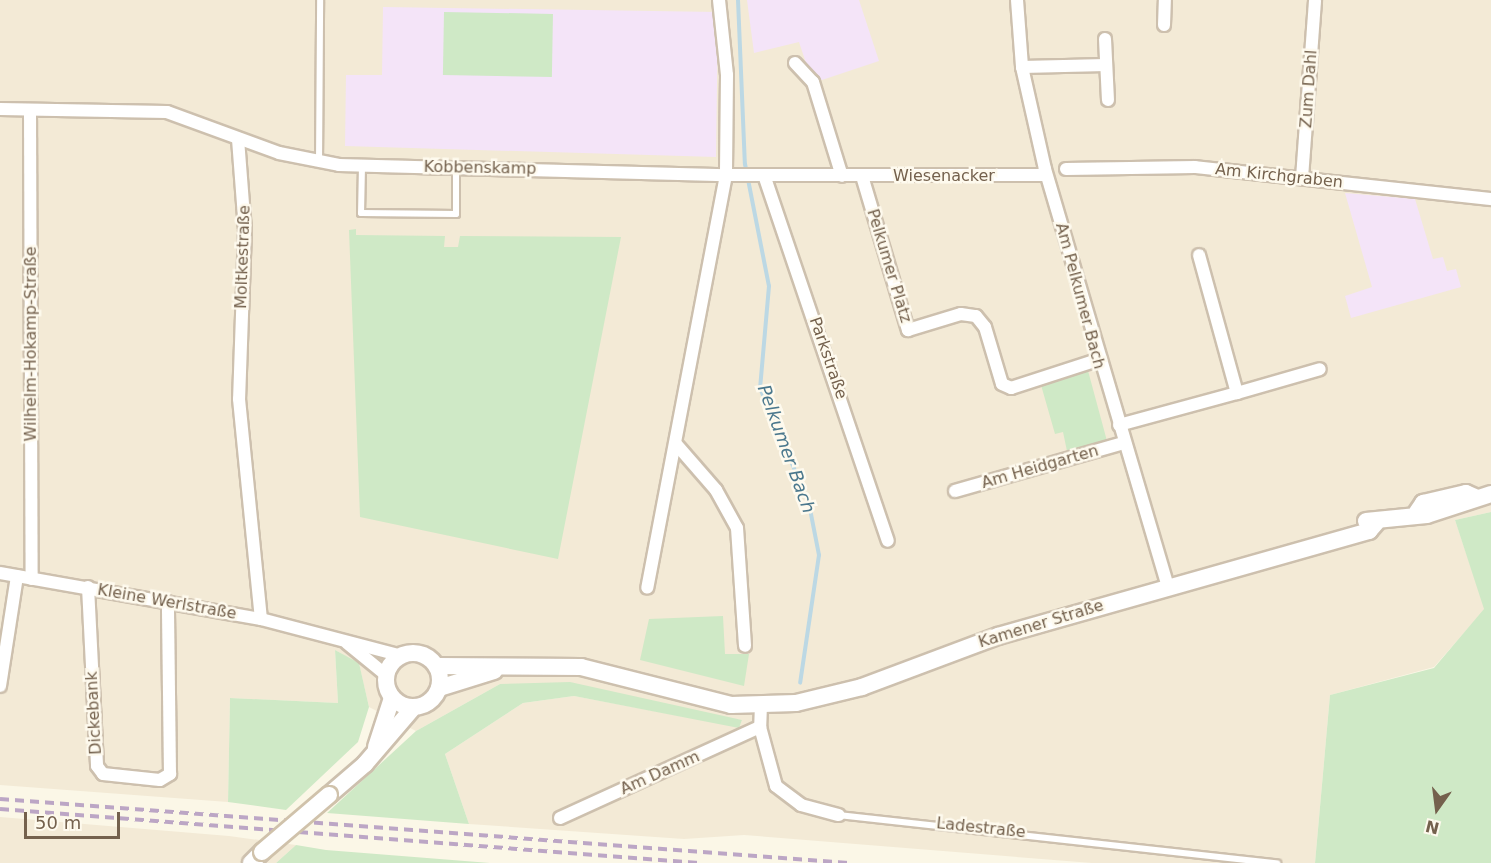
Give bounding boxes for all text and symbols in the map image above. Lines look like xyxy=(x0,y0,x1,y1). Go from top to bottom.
street label: Zum Dahl xyxy=(1297,49,1321,129)
street label: Kobbenskamp xyxy=(424,157,536,179)
street label: Am Kirchgraben xyxy=(1214,160,1344,192)
street label: Wiesenacker xyxy=(893,166,995,186)
street label: Moltkestraße xyxy=(232,205,254,309)
street label: Pelkumer Platz xyxy=(863,207,915,325)
street label: Am Pelkumer Bach xyxy=(1051,221,1109,371)
street label: Wilhelm-Hokamp-Straße xyxy=(21,246,41,442)
street label: Parkstraße xyxy=(805,314,851,402)
water label: Pelkumer Bach xyxy=(753,382,819,516)
street label: Am Heidgarten xyxy=(979,441,1101,493)
street label: Kleine Werlstraße xyxy=(96,580,238,624)
street label: Kamener Straße xyxy=(976,596,1106,652)
street label: Dickebank xyxy=(82,671,106,755)
street label: Am Damm xyxy=(617,747,703,799)
north arrow xyxy=(1407,779,1467,839)
scale bar xyxy=(27,800,123,838)
text: 50 m xyxy=(35,812,81,833)
street label: Ladestraße xyxy=(935,814,1027,842)
text: N xyxy=(1424,816,1441,838)

